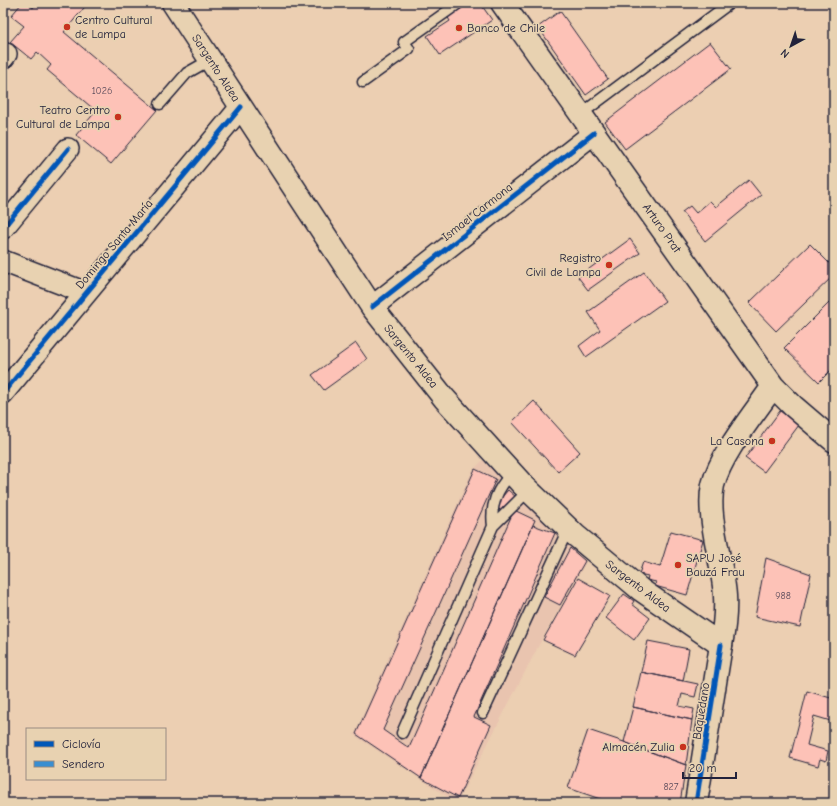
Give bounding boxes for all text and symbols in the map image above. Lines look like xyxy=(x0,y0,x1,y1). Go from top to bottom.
place label: Centro Cultural de Lampa xyxy=(75,13,152,41)
place label: Banco de Chile xyxy=(467,21,545,35)
marker: Centro Cultural de Lampa xyxy=(62,22,72,32)
marker: Banco de Chile xyxy=(454,23,464,33)
north arrow xyxy=(771,26,811,66)
street label: Sargento Aldea xyxy=(189,32,243,104)
text: N xyxy=(778,46,792,61)
house number: 1026 xyxy=(92,85,112,97)
place label: Teatro Centro Cultural de Lampa xyxy=(16,103,110,131)
marker: Teatro Centro Cultural de Lampa xyxy=(113,112,123,122)
street label: Ismael Carmona xyxy=(439,180,515,244)
street label: Domingo Santa María xyxy=(72,196,156,292)
street label: Arturo Prat xyxy=(640,201,684,256)
place label: Registro Civil de Lampa xyxy=(526,251,601,279)
marker: Registro Civil de Lampa xyxy=(604,260,614,270)
street label: Sargento Aldea xyxy=(381,321,441,391)
place label: La Casona xyxy=(710,434,764,448)
marker: La Casona xyxy=(767,436,777,446)
place label: SAPU José Bauzá Frau xyxy=(686,551,745,579)
street label: Sargento Aldea xyxy=(603,557,673,615)
marker: SAPU José Bauzá Frau xyxy=(673,560,683,570)
house number: 988 xyxy=(775,590,791,602)
street label: Baquedano xyxy=(690,682,712,740)
legend xyxy=(26,728,166,780)
text: Ciclovía xyxy=(62,737,101,751)
place label: Almacén Zulia xyxy=(602,740,675,754)
marker: Almacén Zulia xyxy=(678,742,688,752)
scale bar xyxy=(683,754,736,780)
text: Sendero xyxy=(62,757,105,771)
text: 20 m xyxy=(689,761,717,775)
house number: 827 xyxy=(663,781,679,793)

